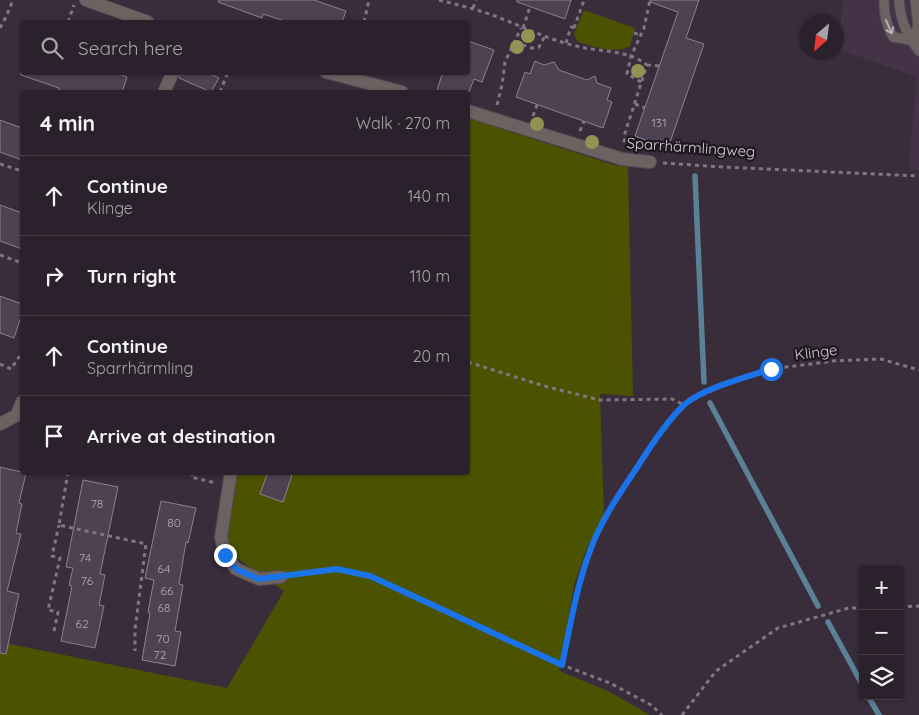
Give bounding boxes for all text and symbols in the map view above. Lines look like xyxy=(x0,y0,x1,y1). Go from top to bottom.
north arrow xyxy=(799,15,844,60)
one-way arrow xyxy=(884,19,894,34)
search box xyxy=(20,20,470,75)
icon: search xyxy=(38,34,66,62)
text: Search here xyxy=(78,36,183,60)
text: 4 min xyxy=(40,110,95,136)
text: Walk · 270 m xyxy=(356,113,450,133)
house number: 131 xyxy=(651,115,667,130)
street label: Sparrhärmlingweg xyxy=(626,133,756,161)
text: Continue xyxy=(87,174,168,198)
icon: ahead xyxy=(40,182,68,210)
text: 140 m xyxy=(407,186,450,206)
text: Klinge xyxy=(87,198,133,218)
icon: right xyxy=(40,262,68,290)
text: Turn right xyxy=(87,264,176,288)
text: 110 m xyxy=(410,266,450,286)
text: Continue xyxy=(87,334,168,358)
street label: Klinge xyxy=(794,340,838,364)
icon: ahead xyxy=(40,342,68,370)
text: 20 m xyxy=(413,346,450,366)
text: Sparrhärmling xyxy=(87,358,194,378)
route start xyxy=(760,358,783,381)
icon: arrive xyxy=(40,422,68,450)
text: Arrive at destination xyxy=(87,424,276,448)
house number: 78 xyxy=(91,496,103,511)
house number: 80 xyxy=(167,515,181,530)
route end xyxy=(214,544,237,567)
house number: 74 xyxy=(79,550,91,565)
house number: 64 xyxy=(158,561,170,576)
map controls xyxy=(859,565,904,700)
button: + xyxy=(859,565,904,610)
house number: 76 xyxy=(81,573,94,588)
house number: 66 xyxy=(161,583,174,598)
house number: 68 xyxy=(158,600,170,615)
button: − xyxy=(859,610,904,655)
house number: 62 xyxy=(75,616,89,631)
house number: 70 xyxy=(156,631,170,646)
house number: 72 xyxy=(154,647,167,662)
button: layers xyxy=(859,655,904,700)

